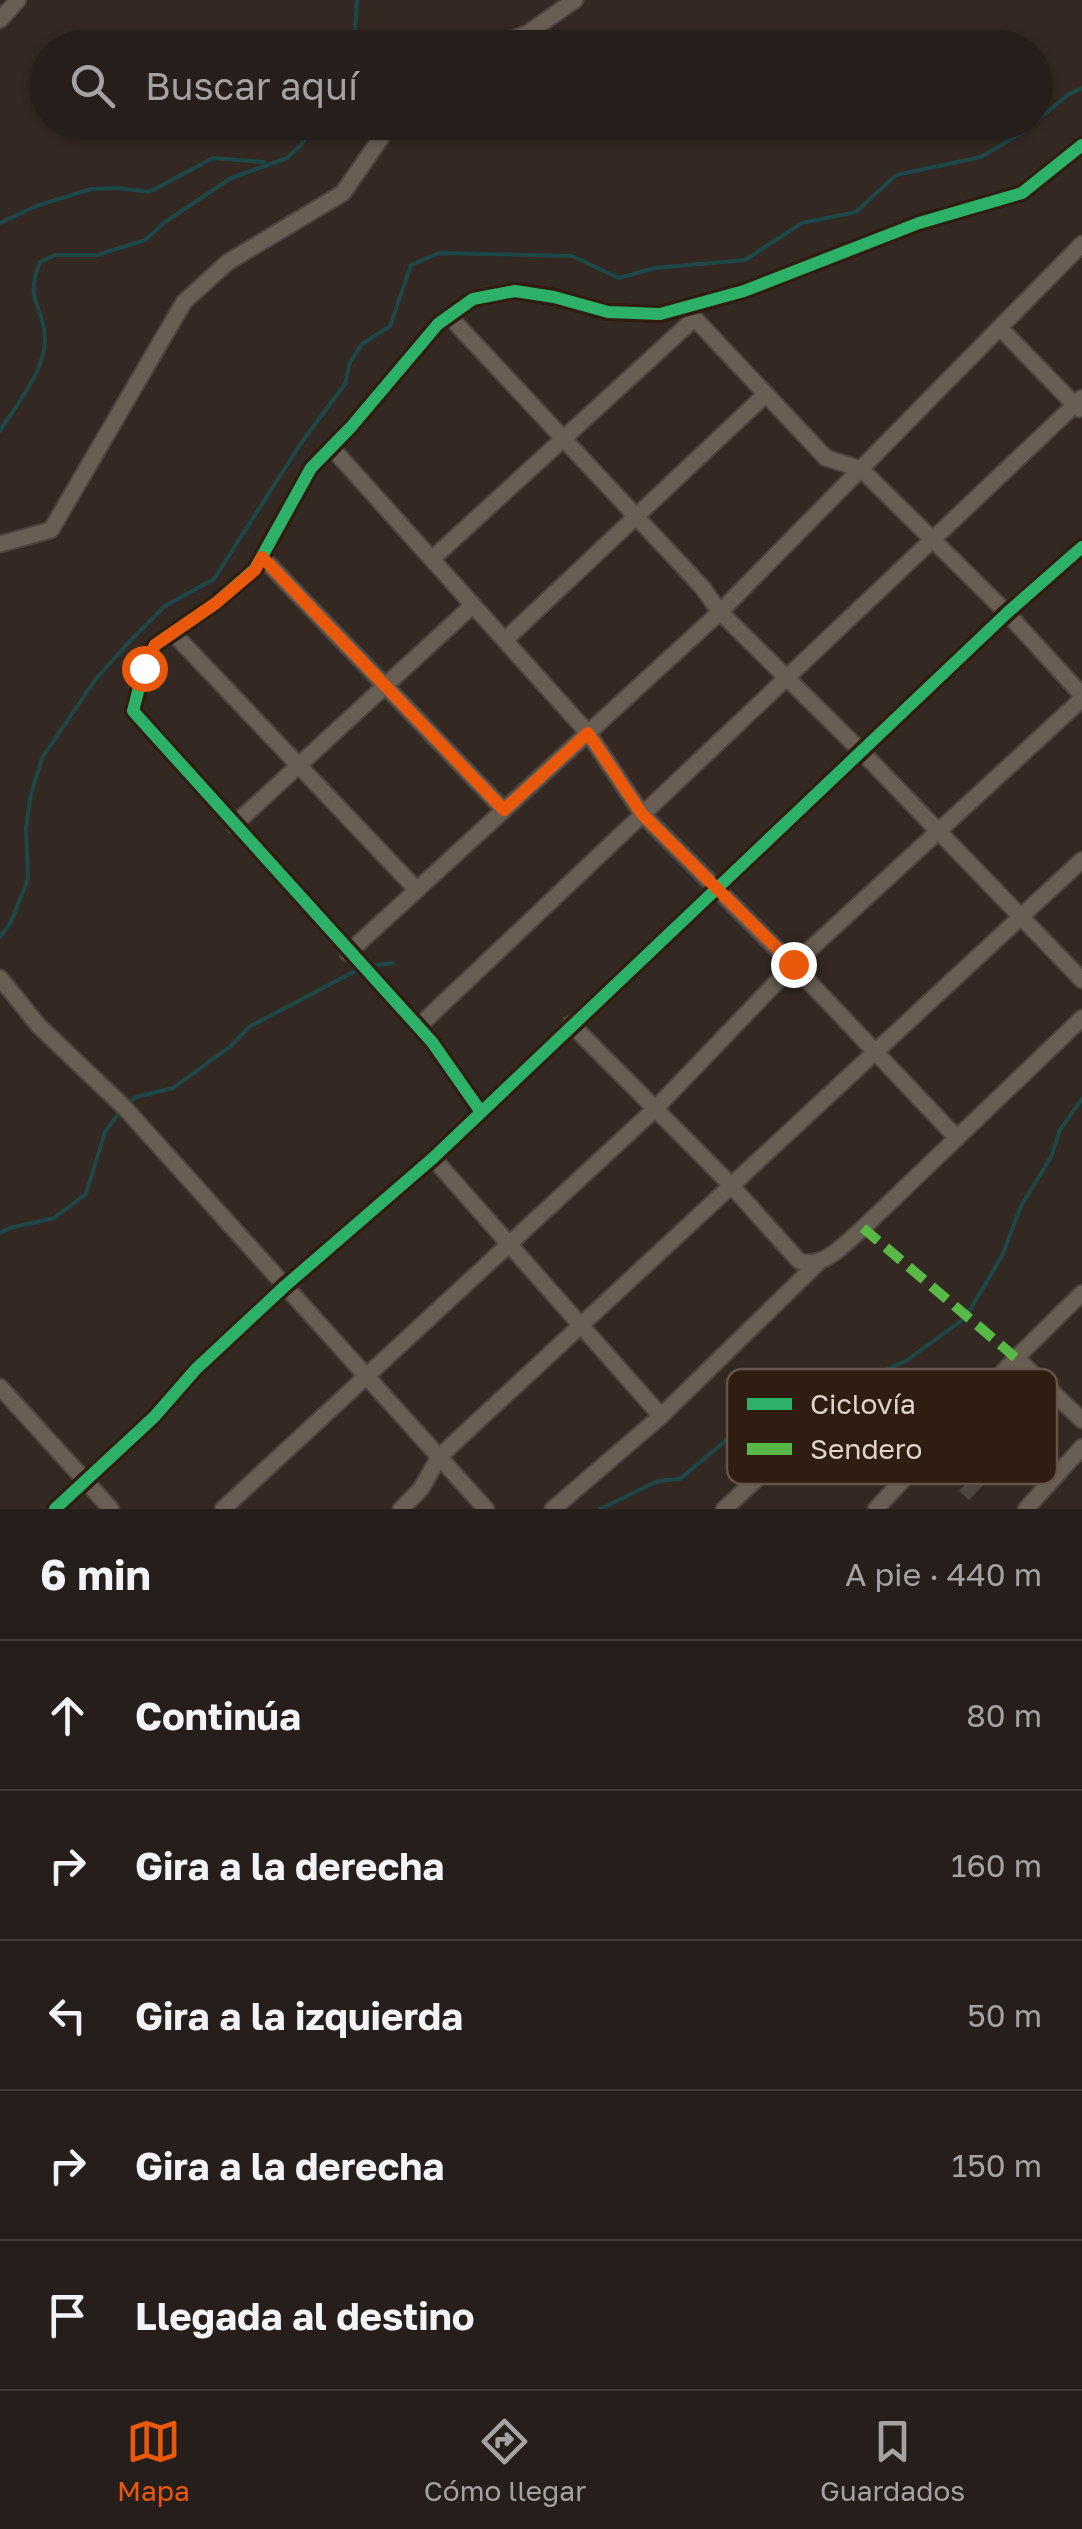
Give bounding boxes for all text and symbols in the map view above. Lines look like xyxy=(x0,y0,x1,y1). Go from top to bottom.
search box xyxy=(30,30,1052,140)
icon: search xyxy=(65,58,120,113)
text: Buscar aquí xyxy=(145,63,358,108)
route start xyxy=(122,646,168,692)
route end xyxy=(771,942,817,988)
legend xyxy=(727,1369,1057,1484)
text: Ciclovía xyxy=(810,1387,916,1420)
text: Sendero xyxy=(810,1432,922,1465)
text: 6 min xyxy=(40,1549,151,1599)
text: A pie · 440 m xyxy=(845,1555,1042,1593)
icon: ahead xyxy=(40,1688,95,1743)
text: Continúa xyxy=(135,1693,301,1738)
text: 80 m xyxy=(966,1696,1042,1734)
icon: right xyxy=(40,1838,95,1893)
text: Gira a la derecha xyxy=(135,1843,444,1888)
text: 160 m xyxy=(951,1846,1042,1884)
icon: left xyxy=(40,1988,95,2043)
text: Gira a la izquierda xyxy=(135,1993,463,2038)
text: 50 m xyxy=(967,1996,1042,2034)
icon: right xyxy=(40,2138,95,2193)
text: Gira a la derecha xyxy=(135,2143,444,2188)
text: 150 m xyxy=(952,2146,1042,2184)
icon: arrive xyxy=(40,2288,95,2343)
text: Llegada al destino xyxy=(135,2293,475,2338)
tab: Mapa xyxy=(117,2414,190,2507)
tab: Cómo llegar xyxy=(424,2414,586,2507)
tab: Guardados xyxy=(820,2414,965,2507)

